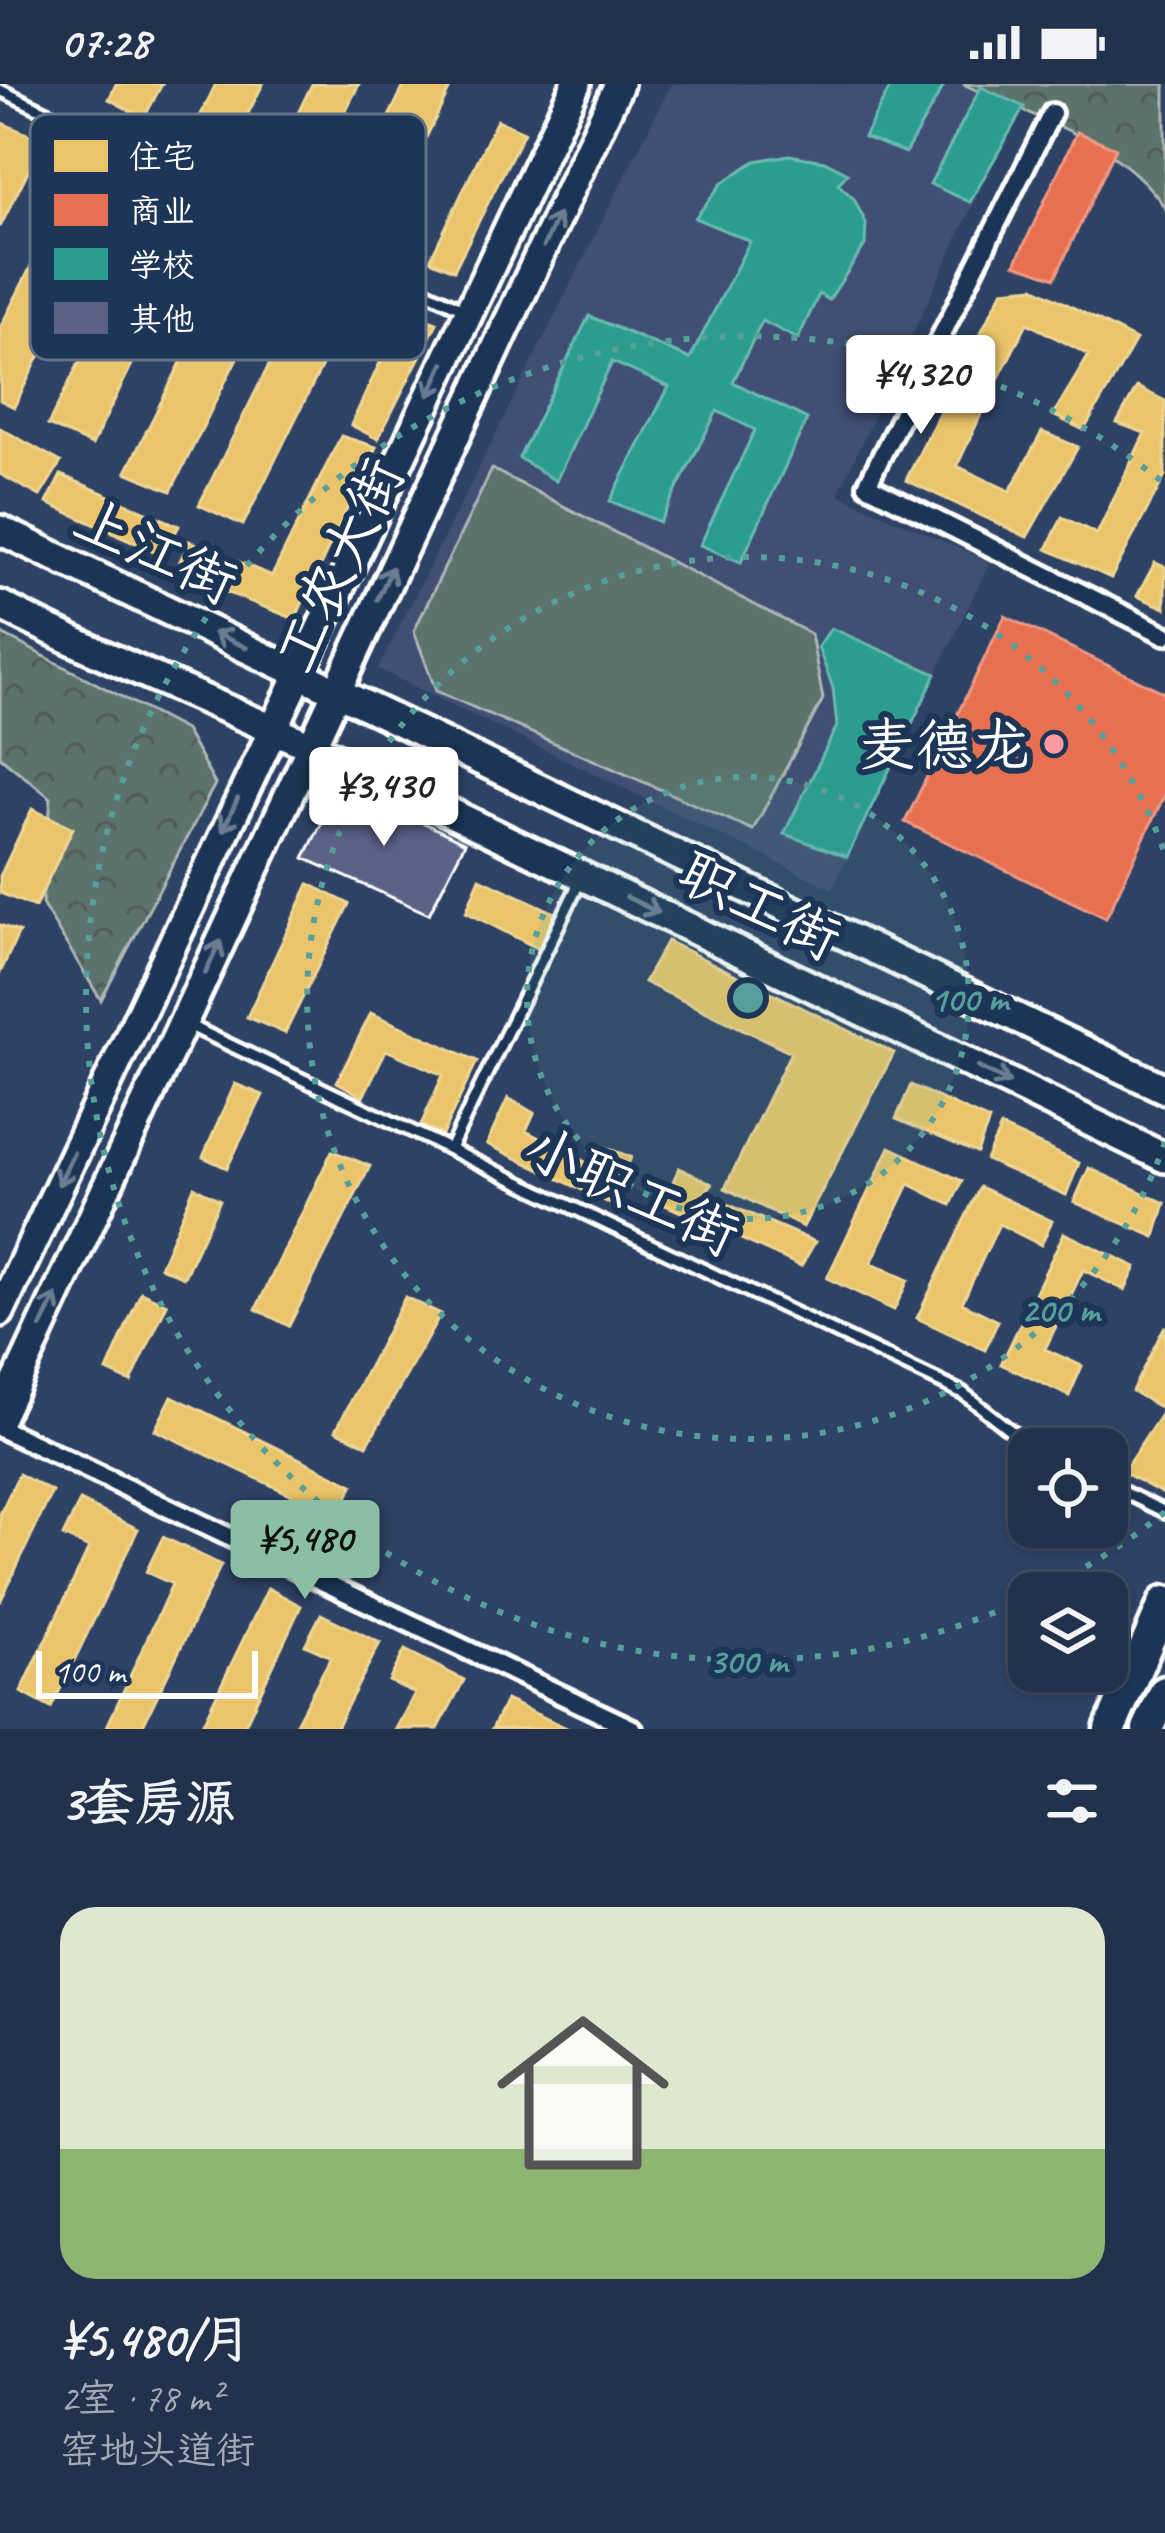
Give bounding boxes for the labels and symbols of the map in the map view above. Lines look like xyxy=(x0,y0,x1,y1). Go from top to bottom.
legend xyxy=(30,114,426,360)
text: 住宅 xyxy=(129,136,195,178)
text: 商业 xyxy=(129,190,195,232)
one-way arrow xyxy=(541,213,563,249)
text: 学校 xyxy=(129,244,195,286)
text: 其他 xyxy=(129,298,195,340)
pin: ¥4,320 xyxy=(823,335,1019,437)
one-way arrow xyxy=(424,361,446,397)
street label: 工农大街 xyxy=(258,447,420,684)
street label: 上江街 xyxy=(63,482,248,620)
one-way arrow xyxy=(375,566,397,602)
one-way arrow xyxy=(213,628,249,650)
place label: 麦德龙 xyxy=(859,709,1030,781)
marker: 麦德龙 xyxy=(1041,731,1067,757)
pin: ¥3,430 xyxy=(286,747,482,849)
one-way arrow xyxy=(217,797,239,833)
street label: 职工街 xyxy=(667,836,852,976)
one-way arrow xyxy=(625,894,660,917)
one-way arrow xyxy=(204,940,226,976)
text: 100 m xyxy=(930,976,1011,1022)
centre of rings xyxy=(727,977,769,1019)
one-way arrow xyxy=(975,1065,1011,1087)
street label: 小职工街 xyxy=(513,1110,750,1272)
one-way arrow xyxy=(54,1151,76,1187)
text: 200 m xyxy=(1021,1287,1102,1333)
one-way arrow xyxy=(40,1294,62,1330)
pin: ¥5,480 xyxy=(207,1500,403,1602)
text: 300 m xyxy=(709,1638,790,1684)
scale bar xyxy=(36,1645,258,1698)

